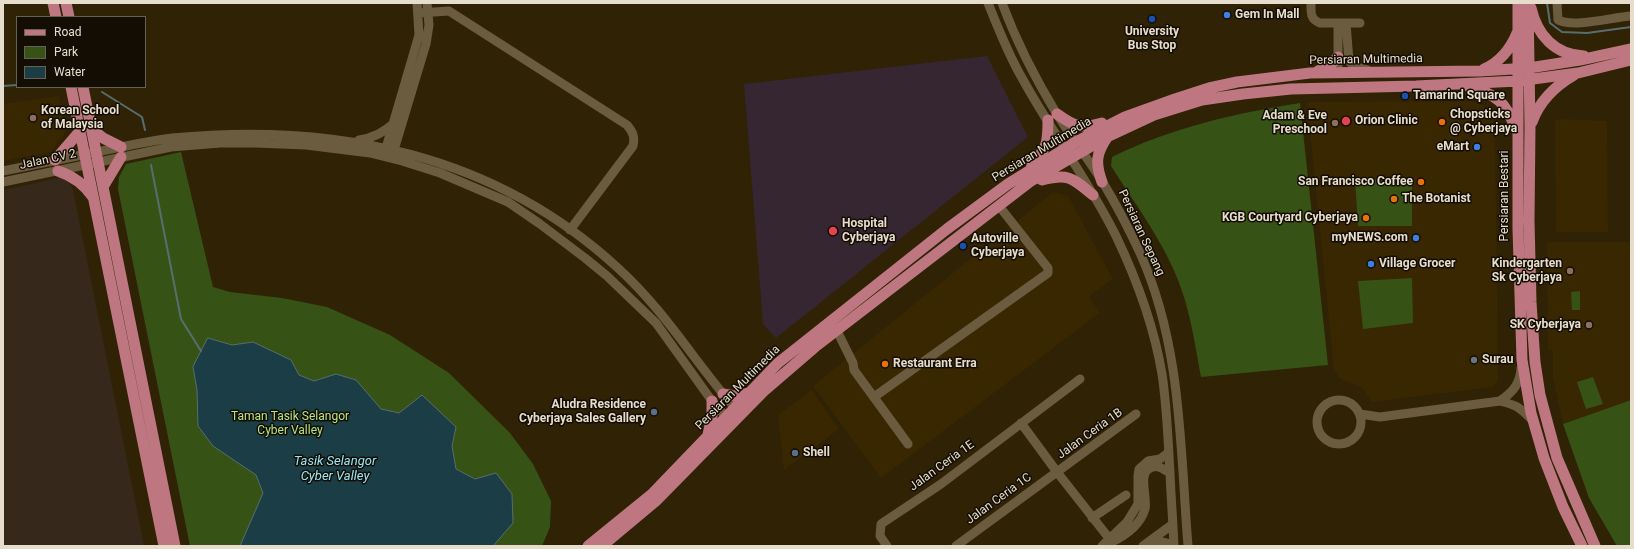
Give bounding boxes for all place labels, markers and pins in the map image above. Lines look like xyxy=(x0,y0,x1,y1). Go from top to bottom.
place label: Gem In Mall xyxy=(1235,8,1300,22)
marker: Gem In Mall xyxy=(1222,10,1232,20)
marker: University Bus Stop xyxy=(1147,14,1157,24)
place label: University Bus Stop xyxy=(1125,25,1179,53)
place label: Tamarind Square xyxy=(1413,89,1505,103)
marker: Tamarind Square xyxy=(1400,91,1410,101)
place label: Korean School of Malaysia xyxy=(41,104,119,132)
place label: Chopsticks @ Cyberjaya xyxy=(1450,108,1517,136)
place label: Adam & Eve Preschool xyxy=(1262,109,1327,137)
marker: Korean School of Malaysia xyxy=(28,113,38,123)
place label: Orion Clinic xyxy=(1355,114,1418,128)
marker: Orion Clinic xyxy=(1340,115,1352,127)
marker: Chopsticks @ Cyberjaya xyxy=(1437,117,1447,127)
marker: Adam & Eve Preschool xyxy=(1330,118,1340,128)
place label: eMart xyxy=(1437,140,1469,154)
marker: eMart xyxy=(1472,142,1482,152)
place label: San Francisco Coffee xyxy=(1298,175,1413,189)
marker: San Francisco Coffee xyxy=(1416,177,1426,187)
place label: The Botanist xyxy=(1402,192,1471,206)
marker: The Botanist xyxy=(1389,194,1399,204)
place label: KGB Courtyard Cyberjaya xyxy=(1222,211,1358,225)
marker: KGB Courtyard Cyberjaya xyxy=(1361,213,1371,223)
place label: Hospital Cyberjaya xyxy=(842,217,895,245)
marker: Hospital Cyberjaya xyxy=(827,225,839,237)
place label: myNEWS.com xyxy=(1332,231,1408,245)
place label: Autoville Cyberjaya xyxy=(971,232,1024,260)
marker: myNEWS.com xyxy=(1411,233,1421,243)
marker: Autoville Cyberjaya xyxy=(958,241,968,251)
place label: Village Grocer xyxy=(1379,257,1455,271)
place label: Kindergarten Sk Cyberjaya xyxy=(1492,257,1562,285)
marker: Village Grocer xyxy=(1366,259,1376,269)
marker: Kindergarten Sk Cyberjaya xyxy=(1565,266,1575,276)
place label: SK Cyberjaya xyxy=(1510,318,1581,332)
marker: SK Cyberjaya xyxy=(1584,320,1594,330)
place label: Surau xyxy=(1482,353,1513,367)
marker: Surau xyxy=(1469,355,1479,365)
place label: Restaurant Erra xyxy=(893,357,977,371)
marker: Restaurant Erra xyxy=(880,359,890,369)
place label: Aludra Residence Cyberjaya Sales Gallery xyxy=(519,398,646,426)
marker: Aludra Residence Cyberjaya Sales Gallery xyxy=(649,407,659,417)
place label: Shell xyxy=(803,446,830,460)
marker: Shell xyxy=(790,448,800,458)

